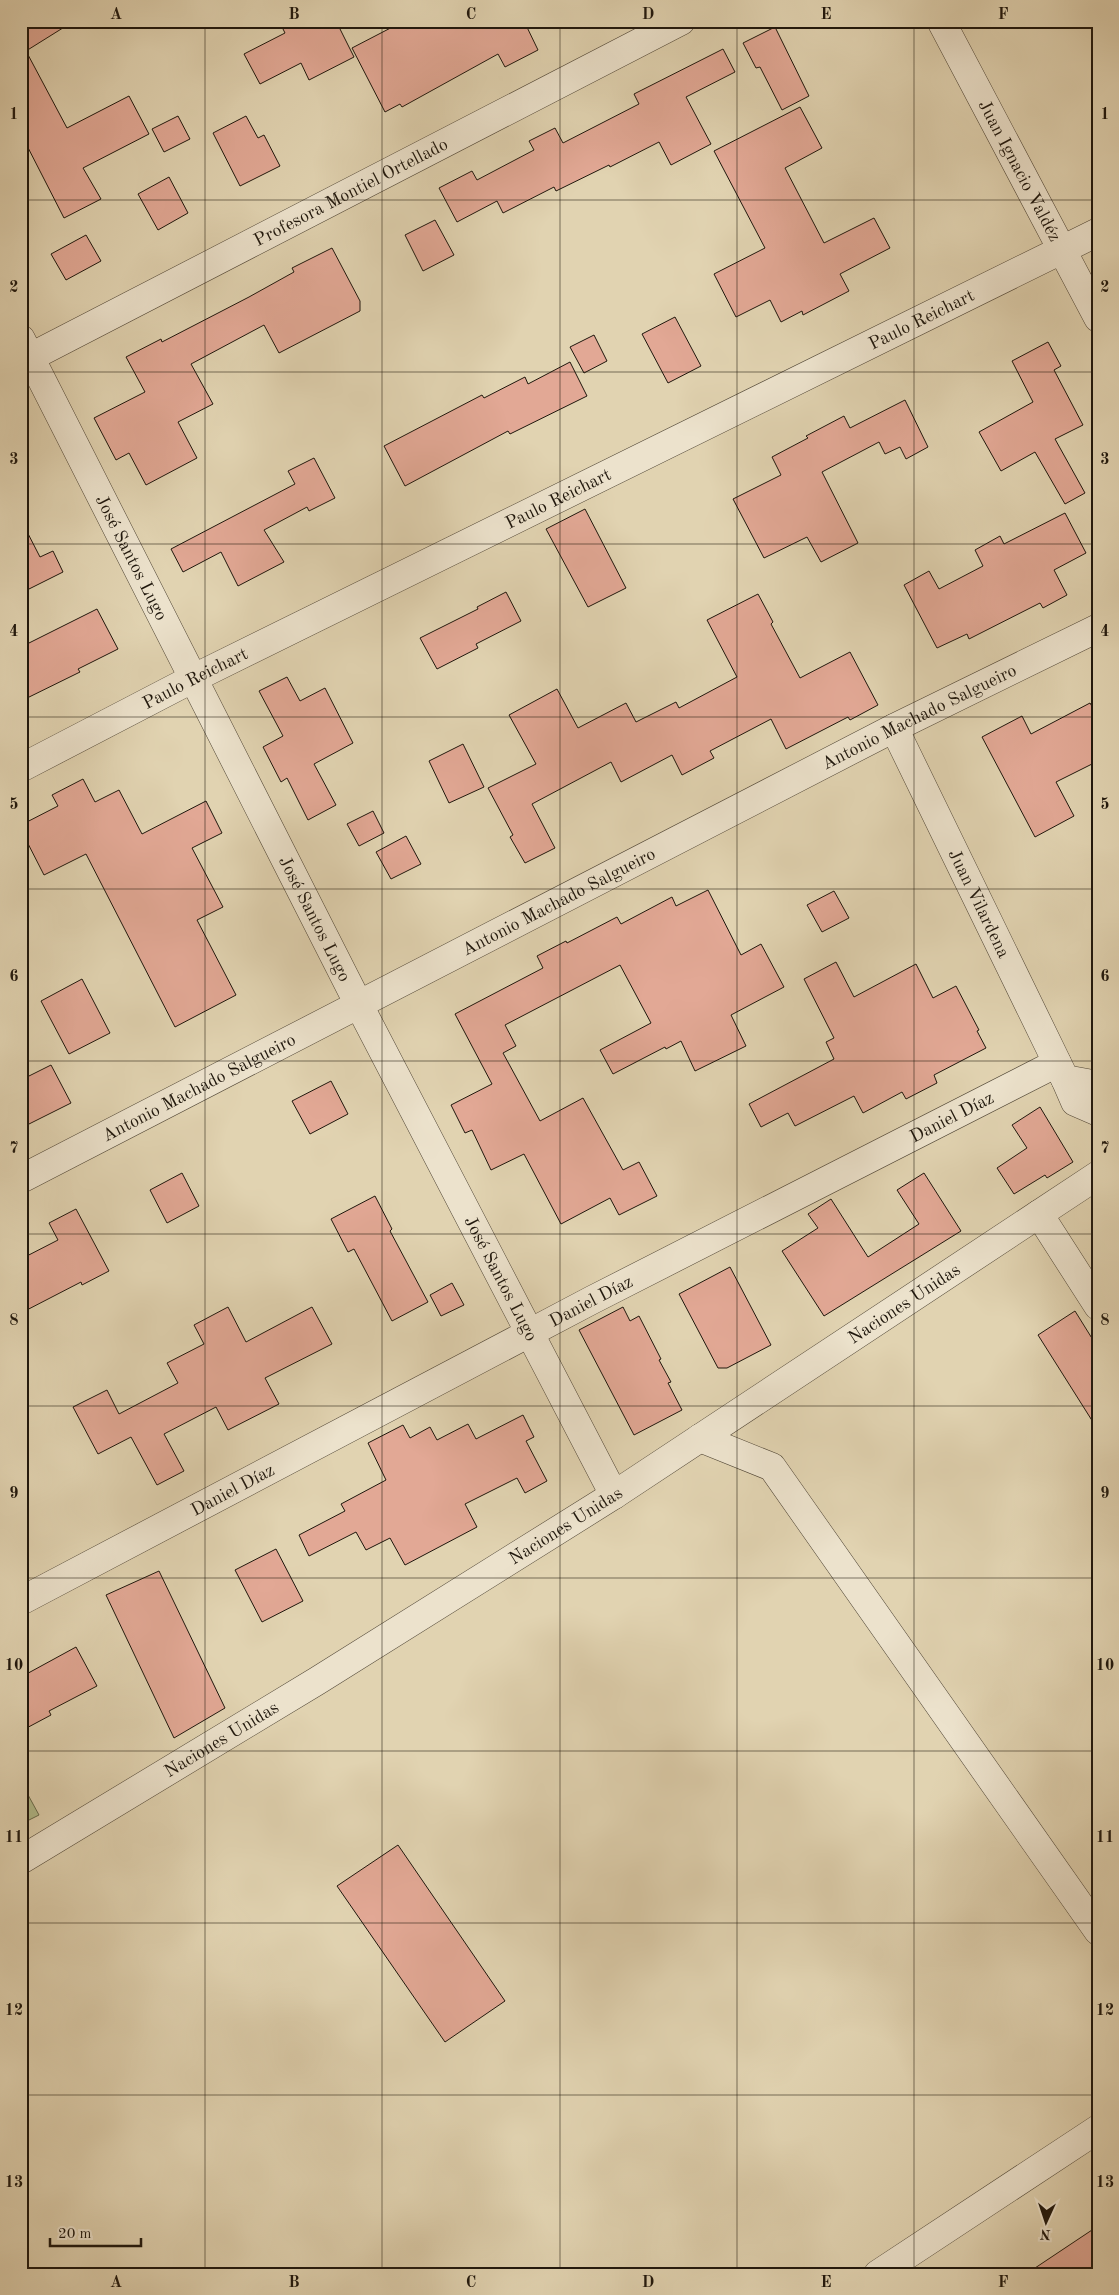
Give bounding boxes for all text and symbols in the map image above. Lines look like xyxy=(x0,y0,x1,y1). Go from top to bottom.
text: A xyxy=(110,7,122,23)
text: B xyxy=(288,7,300,23)
text: C xyxy=(466,7,476,23)
text: D xyxy=(642,7,654,23)
text: E xyxy=(820,7,832,23)
text: F xyxy=(998,7,1009,23)
street label: Juan Ignacio Valdéz xyxy=(974,97,1064,245)
text: 1 xyxy=(9,107,19,123)
text: 1 xyxy=(1100,107,1110,123)
street label: Profesora Montiel Ortellado xyxy=(251,135,451,250)
text: 2 xyxy=(9,280,19,296)
text: 2 xyxy=(1100,280,1110,296)
street label: Paulo Reichart xyxy=(866,287,977,354)
text: 3 xyxy=(9,452,19,468)
text: 3 xyxy=(1100,452,1110,468)
street label: Paulo Reichart xyxy=(503,466,614,533)
street label: José Santos Lugo xyxy=(92,492,170,624)
text: 4 xyxy=(9,624,19,640)
text: 4 xyxy=(1100,624,1110,640)
street label: Paulo Reichart xyxy=(140,645,251,713)
street label: Antonio Machado Salgueiro xyxy=(819,661,1020,774)
text: 5 xyxy=(9,797,19,813)
text: 5 xyxy=(1100,797,1110,813)
street label: Antonio Machado Salgueiro xyxy=(459,845,659,960)
street label: Juan Vilardena xyxy=(944,847,1013,961)
street label: José Santos Lugo xyxy=(275,853,354,985)
text: 6 xyxy=(9,969,19,985)
text: 6 xyxy=(1100,969,1110,985)
street label: Antonio Machado Salgueiro xyxy=(99,1031,299,1145)
street label: Daniel Díaz xyxy=(907,1089,997,1146)
text: 7 xyxy=(9,1141,19,1157)
text: 7 xyxy=(1100,1141,1110,1157)
street label: José Santos Lugo xyxy=(461,1213,540,1344)
street label: Naciones Unidas xyxy=(845,1261,964,1347)
street label: Daniel Díaz xyxy=(546,1273,636,1331)
text: 8 xyxy=(9,1313,19,1329)
text: 8 xyxy=(1100,1313,1110,1329)
street label: Daniel Díaz xyxy=(188,1461,278,1520)
street label: Naciones Unidas xyxy=(506,1484,626,1568)
text: 9 xyxy=(9,1486,19,1502)
text: 9 xyxy=(1100,1486,1110,1502)
text: 10 xyxy=(5,1658,23,1674)
text: 10 xyxy=(1096,1658,1114,1674)
street label: Naciones Unidas xyxy=(161,1698,282,1781)
text: 11 xyxy=(5,1830,23,1846)
text: 11 xyxy=(1096,1830,1114,1846)
text: 12 xyxy=(5,2003,23,2019)
text: 12 xyxy=(1096,2003,1114,2019)
text: 13 xyxy=(5,2175,23,2191)
text: 13 xyxy=(1096,2175,1114,2191)
north arrow xyxy=(1022,2198,1072,2248)
scale bar xyxy=(50,2215,141,2247)
text: 20 m xyxy=(58,2227,92,2242)
text: N xyxy=(1039,2227,1051,2241)
text: A xyxy=(110,2275,122,2291)
text: B xyxy=(288,2275,300,2291)
text: C xyxy=(466,2275,476,2291)
text: D xyxy=(642,2275,654,2291)
text: E xyxy=(820,2275,832,2291)
text: F xyxy=(998,2275,1009,2291)

